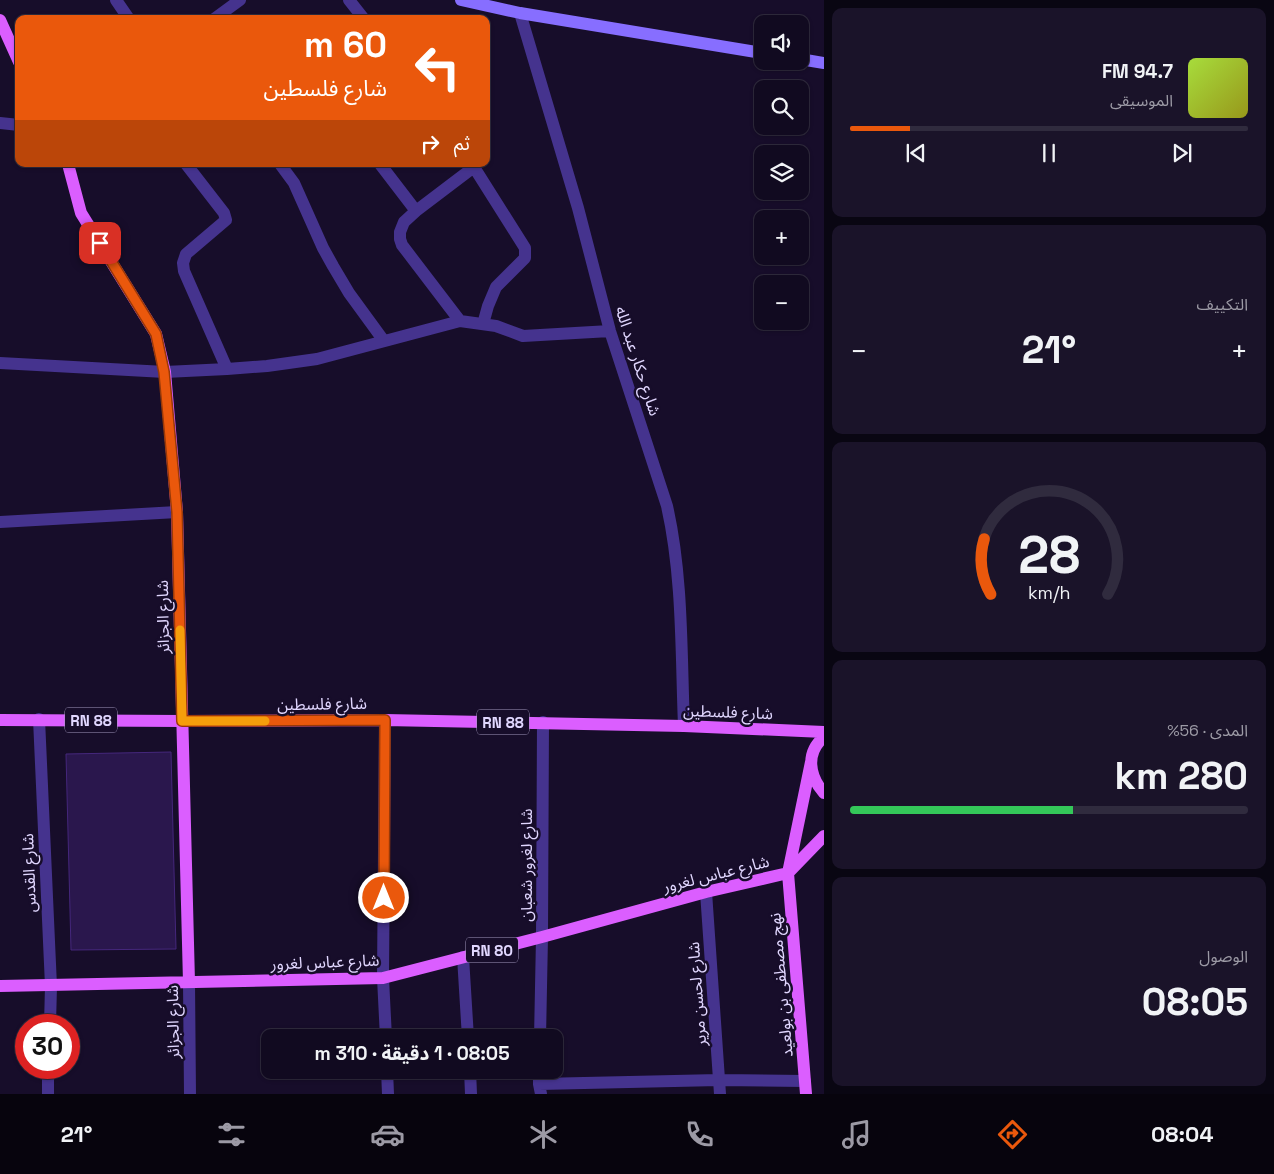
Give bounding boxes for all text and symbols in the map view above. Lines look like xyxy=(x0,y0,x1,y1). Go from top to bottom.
map controls xyxy=(754,15,809,330)
button: sound xyxy=(754,15,809,70)
text: 60 m xyxy=(304,23,387,67)
icon: left xyxy=(405,35,470,100)
text: 94.7 FM xyxy=(1102,59,1173,84)
text: شارع فلسطين xyxy=(263,74,387,102)
button: search xyxy=(754,80,809,135)
text: الموسيقى xyxy=(1110,90,1173,111)
icon: right xyxy=(416,130,444,158)
text: ثم xyxy=(454,131,470,156)
icon: previous xyxy=(902,139,930,167)
icon: pause xyxy=(1035,139,1063,167)
icon: next xyxy=(1168,139,1196,167)
button: layers xyxy=(754,145,809,200)
button: + xyxy=(754,210,809,265)
pin xyxy=(79,222,121,264)
icon: arrive xyxy=(86,229,114,257)
button: − xyxy=(754,275,809,330)
text: التكييف xyxy=(1196,294,1248,315)
street label: شارع حكار عبد الله xyxy=(608,303,666,419)
text: 21° xyxy=(1022,326,1076,374)
text: − xyxy=(850,333,867,369)
text: + xyxy=(1231,333,1248,369)
text: 28 xyxy=(1018,522,1080,588)
street label: شارع الجزائر xyxy=(152,580,176,655)
text: km/h xyxy=(1028,581,1070,604)
street label: شارع فلسطين xyxy=(277,693,367,717)
street label: شارع فلسطين xyxy=(683,700,773,726)
road number: RN 88 xyxy=(65,708,117,732)
road number: RN 88 xyxy=(477,710,529,734)
text: المدى · 56% xyxy=(1167,720,1248,741)
text: 280 km xyxy=(1114,752,1248,800)
street label: شارع لغرور شعبان xyxy=(516,808,539,922)
street label: شارع القدس xyxy=(17,833,43,913)
street label: شارع عباس لغرور xyxy=(660,851,772,900)
position arrow xyxy=(357,871,409,923)
street label: نهج مصطفى بن بولعيد xyxy=(764,912,800,1058)
road number: RN 80 xyxy=(466,938,518,962)
street label: شارع لحسن مرير xyxy=(683,941,713,1048)
text: الوصول xyxy=(1199,946,1248,967)
street label: شارع عباس لغرور xyxy=(269,950,380,976)
text: 08:05 xyxy=(1142,978,1248,1026)
street label: شارع الجزائر xyxy=(162,985,186,1060)
speed limit sign: 30 xyxy=(15,1014,80,1079)
text: 08:05 · 1 دقيقة · 310 m xyxy=(314,1041,510,1066)
icon: filters xyxy=(214,1117,249,1152)
icon: car xyxy=(370,1117,405,1152)
icon: climate xyxy=(526,1117,561,1152)
icon: phone xyxy=(682,1117,717,1152)
icon: music xyxy=(839,1117,874,1152)
icon: directions xyxy=(995,1117,1030,1152)
text: 21° xyxy=(61,1120,92,1148)
text: 08:04 xyxy=(1151,1120,1213,1148)

